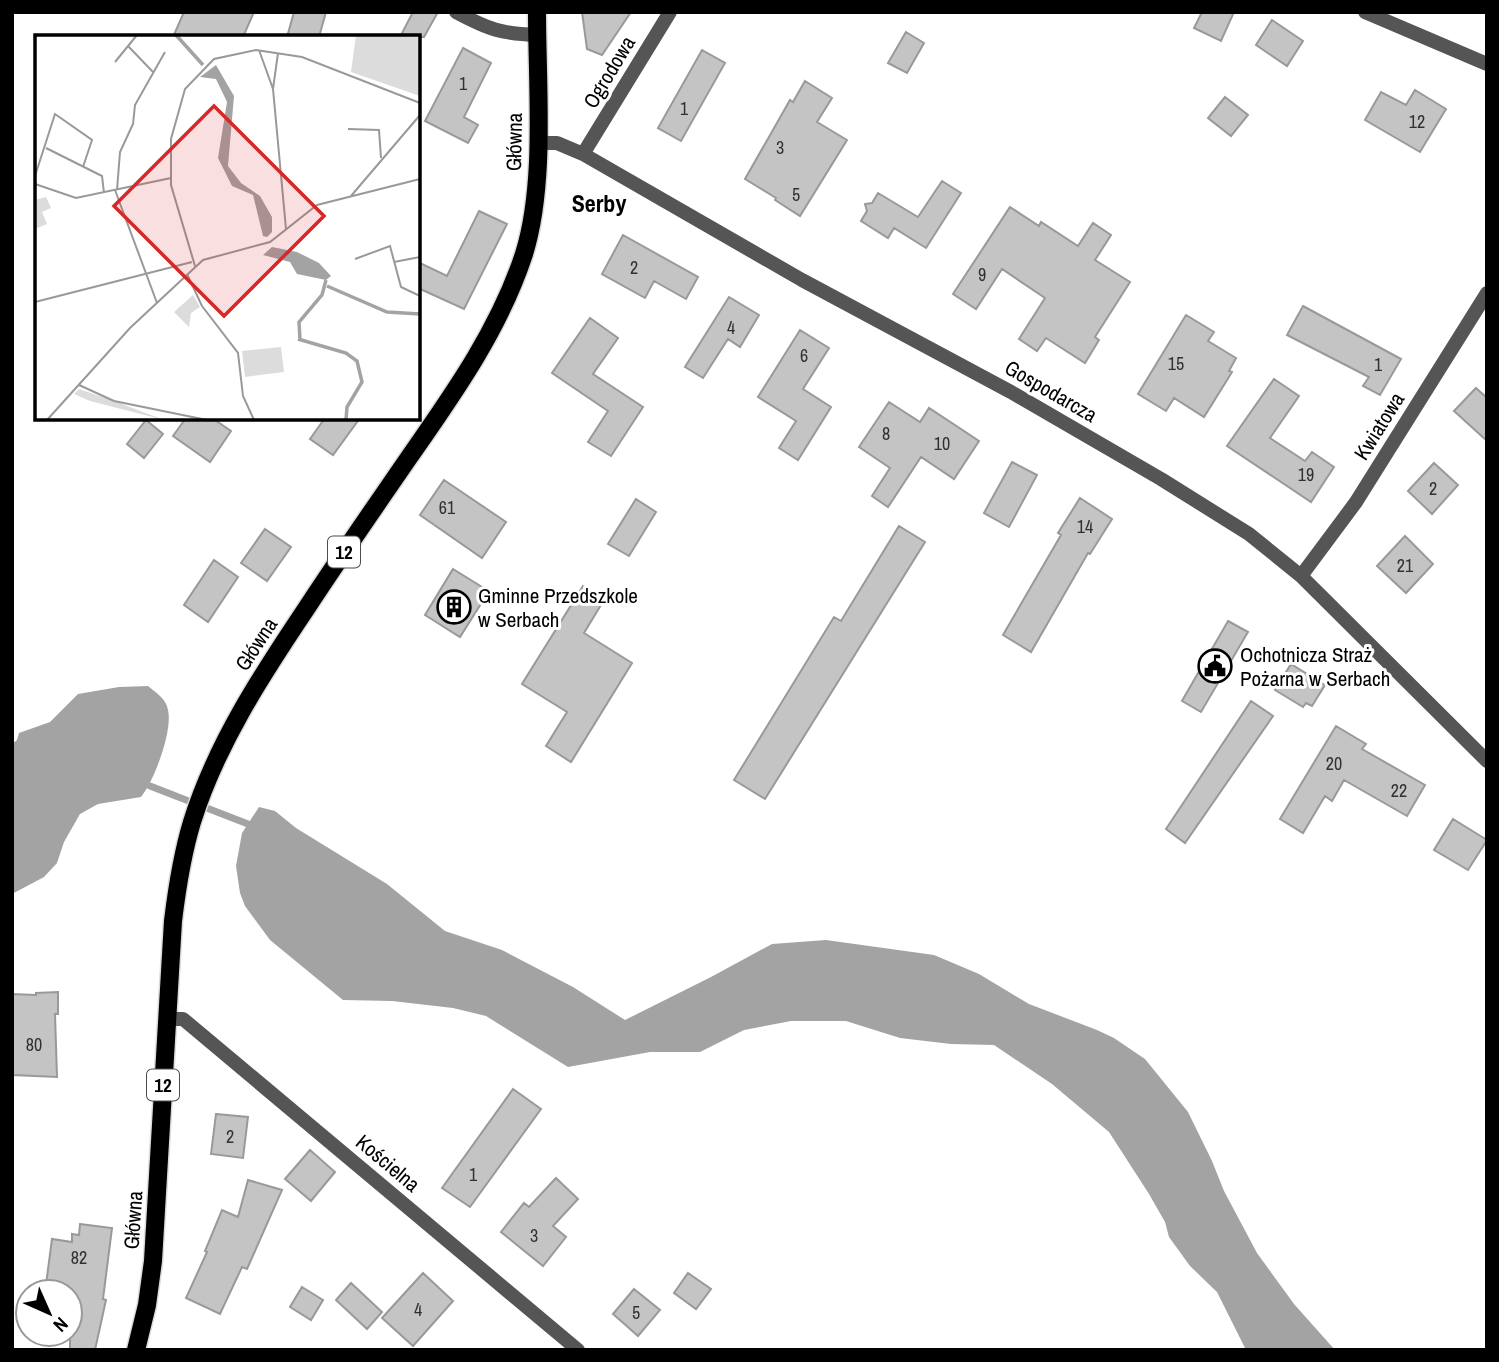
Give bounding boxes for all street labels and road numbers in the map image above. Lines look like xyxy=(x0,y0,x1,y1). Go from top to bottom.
street label: Ogrodowa xyxy=(576,30,642,114)
street label: Główna xyxy=(499,112,529,171)
street label: Gospodarcza xyxy=(999,353,1103,429)
street label: Kwiatowa xyxy=(1347,386,1411,465)
road number: 12 xyxy=(328,537,360,568)
street label: Główna xyxy=(228,611,284,676)
road number: 12 xyxy=(147,1070,179,1100)
street label: Kościelna xyxy=(350,1128,427,1199)
street label: Główna xyxy=(116,1189,150,1250)

